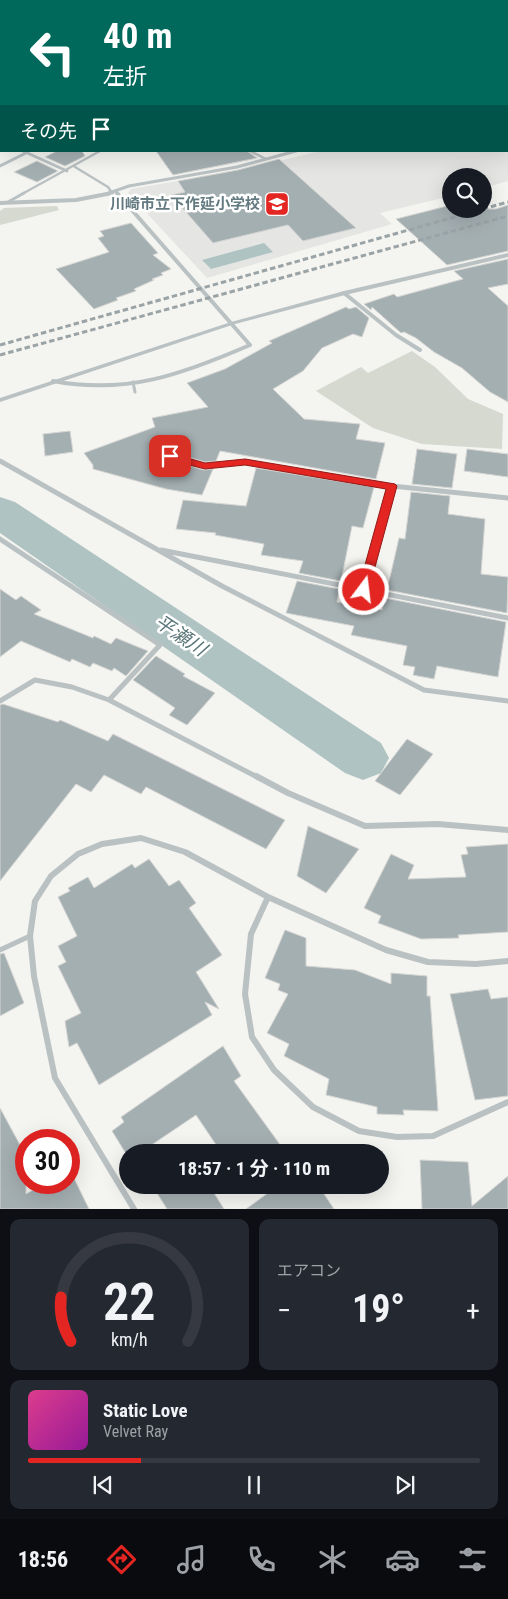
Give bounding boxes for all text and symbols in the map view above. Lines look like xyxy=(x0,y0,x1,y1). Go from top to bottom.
text: 40 m xyxy=(103,16,172,57)
icon: left xyxy=(20,20,85,85)
text: 左折 xyxy=(103,64,147,89)
icon: arrive xyxy=(87,115,115,143)
text: その先 xyxy=(20,120,77,143)
map controls xyxy=(442,168,492,218)
button: search xyxy=(442,168,492,218)
school or university icon: 川崎市立下作延小学校 xyxy=(264,191,290,217)
place label: 川崎市立下作延小学校 xyxy=(110,195,260,213)
pin xyxy=(149,435,191,477)
icon: arrive xyxy=(156,442,184,470)
position arrow xyxy=(337,563,389,615)
water label: 平瀬川 xyxy=(151,610,212,662)
speed limit sign: 30 xyxy=(15,1129,80,1194)
text: 18:57 · 1 分 · 110 m xyxy=(178,1157,330,1180)
text: エアコン xyxy=(277,1261,341,1280)
text: 22 xyxy=(103,1272,156,1333)
text: 19° xyxy=(352,1287,405,1331)
text: − xyxy=(277,1294,291,1327)
text: + xyxy=(466,1294,480,1327)
text: km/h xyxy=(111,1329,148,1350)
text: Static Love xyxy=(103,1399,188,1422)
text: Velvet Ray xyxy=(103,1422,168,1441)
icon: previous xyxy=(89,1471,117,1499)
icon: pause xyxy=(240,1471,268,1499)
icon: next xyxy=(391,1471,419,1499)
icon: directions xyxy=(104,1542,139,1577)
icon: music xyxy=(174,1542,209,1577)
icon: phone xyxy=(244,1542,279,1577)
icon: climate xyxy=(315,1542,350,1577)
icon: car xyxy=(385,1542,420,1577)
icon: filters xyxy=(455,1542,490,1577)
text: 18:56 xyxy=(18,1547,68,1572)

